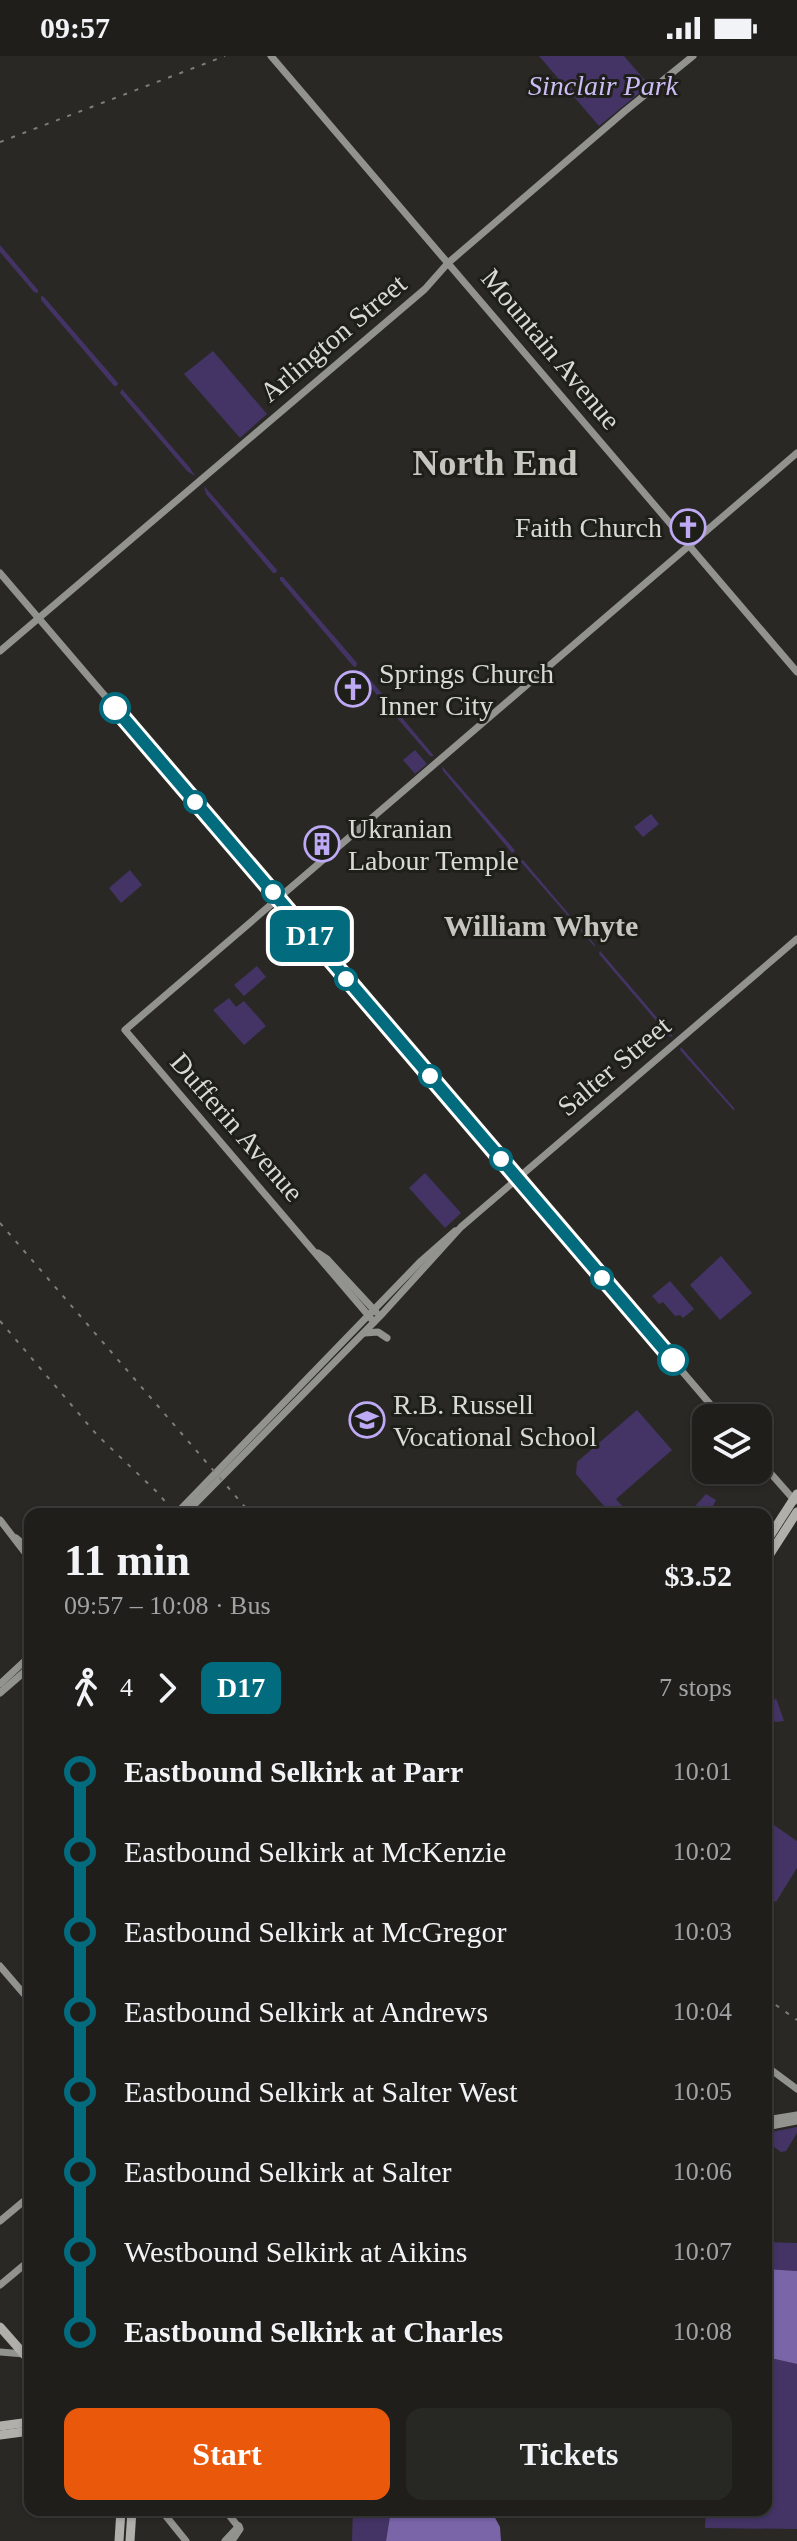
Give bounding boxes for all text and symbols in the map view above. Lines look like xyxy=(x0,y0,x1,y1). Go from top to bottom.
text: 09:57 xyxy=(40,11,110,44)
park label: Sinclair Park xyxy=(528,70,679,101)
street label: Mountain Avenue xyxy=(475,263,627,435)
street label: Arlington Street xyxy=(254,268,413,408)
district label: North End xyxy=(412,443,578,483)
church icon: Faith Church xyxy=(669,508,707,546)
place label: Faith Church xyxy=(515,512,662,543)
place label: Springs Church Inner City xyxy=(379,658,554,721)
church icon: Springs Church Inner City xyxy=(334,670,372,708)
unlabelled marker xyxy=(100,693,130,723)
unlabelled marker xyxy=(184,791,206,813)
place label: Ukranian Labour Temple xyxy=(348,813,519,876)
building icon: Ukranian Labour Temple xyxy=(303,825,341,863)
unlabelled marker xyxy=(262,881,284,903)
district label: William Whyte xyxy=(444,909,638,942)
line badge: D17 xyxy=(264,910,356,962)
text: D17 xyxy=(286,920,334,951)
unlabelled marker xyxy=(335,968,357,990)
street label: Salter Street xyxy=(551,1010,677,1122)
street label: Dufferin Avenue xyxy=(164,1047,310,1207)
unlabelled marker xyxy=(419,1065,441,1087)
unlabelled marker xyxy=(490,1148,512,1170)
unlabelled marker xyxy=(591,1267,613,1289)
unlabelled marker xyxy=(658,1345,688,1375)
place label: R.B. Russell Vocational School xyxy=(393,1389,597,1452)
school or university icon: R.B. Russell Vocational School xyxy=(348,1401,386,1439)
map controls xyxy=(692,1404,772,1484)
button: layers xyxy=(692,1404,772,1484)
text: 11 min xyxy=(64,1536,190,1585)
text: $3.52 xyxy=(665,1559,732,1592)
text: 09:57 – 10:08 · Bus xyxy=(64,1591,271,1620)
icon: walk xyxy=(64,1666,108,1710)
icon: forward xyxy=(145,1666,189,1710)
text: D17 xyxy=(217,1672,265,1703)
text: 4 xyxy=(120,1673,133,1702)
text: 7 stops xyxy=(659,1673,732,1702)
text: Eastbound Selkirk at Parr xyxy=(124,1755,463,1788)
text: 10:01 xyxy=(673,1757,732,1786)
text: Eastbound Selkirk at McKenzie xyxy=(124,1835,506,1868)
text: 10:02 xyxy=(673,1837,732,1866)
text: Eastbound Selkirk at McGregor xyxy=(124,1915,506,1948)
text: 10:03 xyxy=(673,1917,732,1946)
text: Eastbound Selkirk at Andrews xyxy=(124,1995,488,2028)
text: 10:04 xyxy=(673,1997,732,2026)
text: Eastbound Selkirk at Salter West xyxy=(124,2075,518,2108)
text: 10:05 xyxy=(673,2077,732,2106)
text: Eastbound Selkirk at Salter xyxy=(124,2155,451,2188)
text: 10:06 xyxy=(673,2157,732,2186)
text: Westbound Selkirk at Aikins xyxy=(124,2235,467,2268)
text: 10:07 xyxy=(673,2237,732,2266)
text: Eastbound Selkirk at Charles xyxy=(124,2315,503,2348)
text: 10:08 xyxy=(673,2317,732,2346)
button: Start xyxy=(64,2408,390,2500)
button: Tickets xyxy=(406,2408,732,2500)

